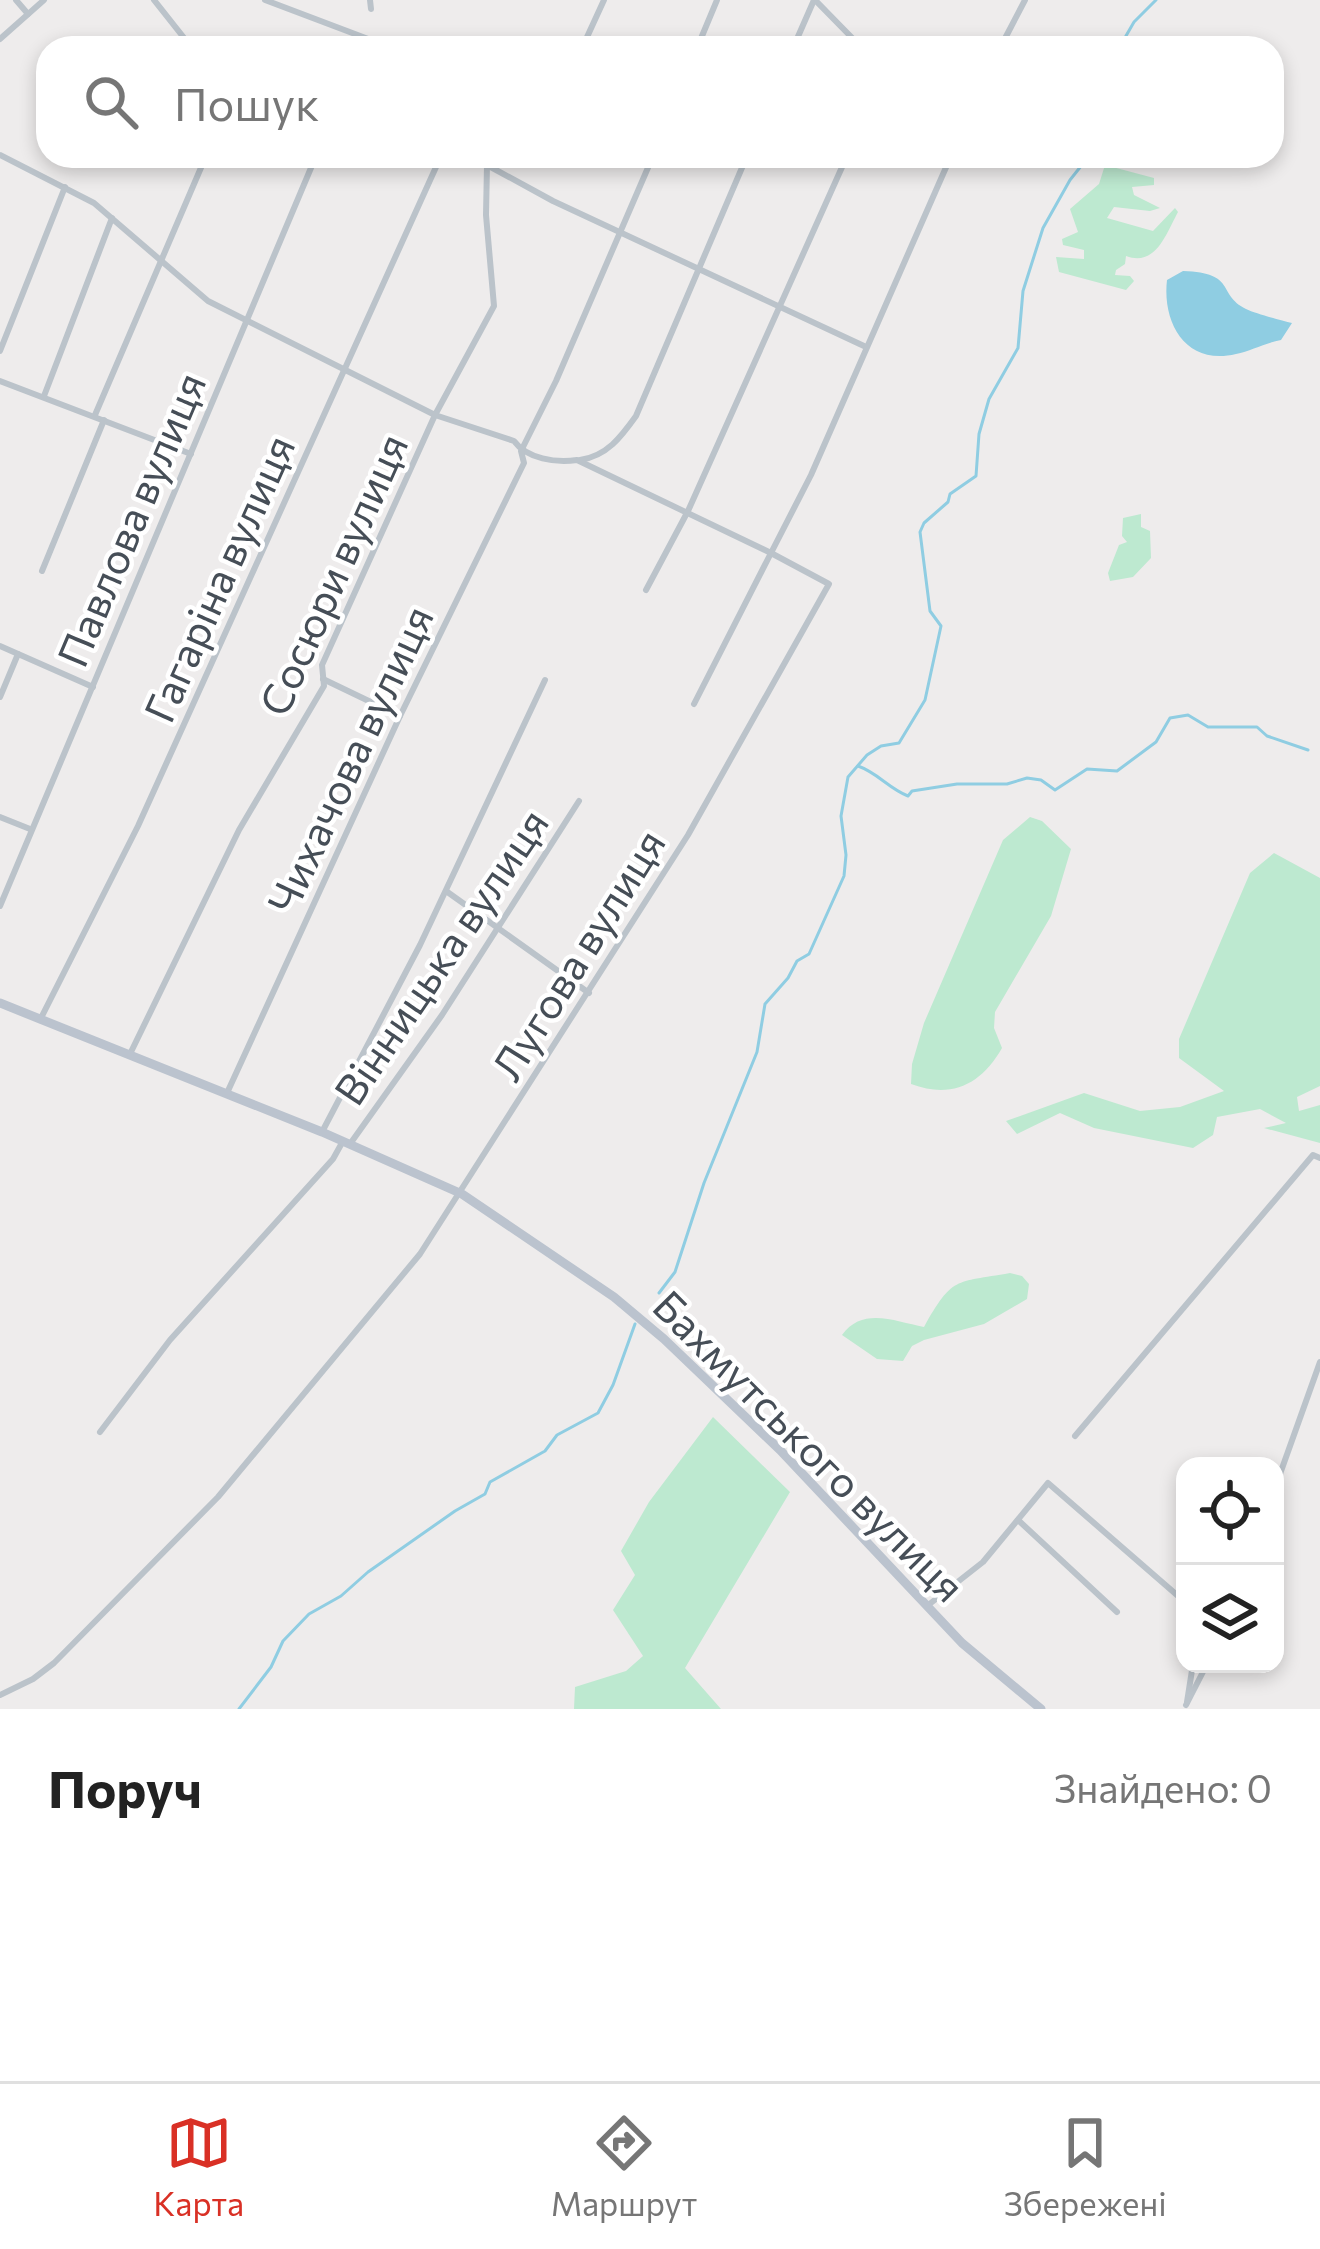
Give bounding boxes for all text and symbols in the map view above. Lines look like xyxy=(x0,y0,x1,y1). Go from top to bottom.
search box xyxy=(36,36,1284,168)
icon: search xyxy=(78,69,144,135)
text: Пошук xyxy=(174,75,319,130)
street label: Павлова вулиця xyxy=(45,364,215,674)
street label: Сосюри вулиця xyxy=(247,425,417,723)
street label: Гагаріна вулиця xyxy=(132,426,304,730)
street label: Чихачова вулиця xyxy=(255,597,443,921)
street label: Вінницька вулиця xyxy=(322,798,558,1114)
street label: Лугова вулиця xyxy=(479,819,675,1089)
street label: Бахмутського вулиця xyxy=(644,1279,976,1611)
map controls xyxy=(1176,1457,1284,1673)
button: locate xyxy=(1176,1457,1284,1565)
button: layers xyxy=(1176,1565,1284,1673)
text: Поруч xyxy=(48,1756,202,1819)
text: Знайдено: 0 xyxy=(1054,1763,1272,1811)
tab: Карта xyxy=(153,2110,244,2223)
tab: Маршрут xyxy=(551,2110,697,2223)
tab: Збережені xyxy=(1004,2110,1167,2223)

